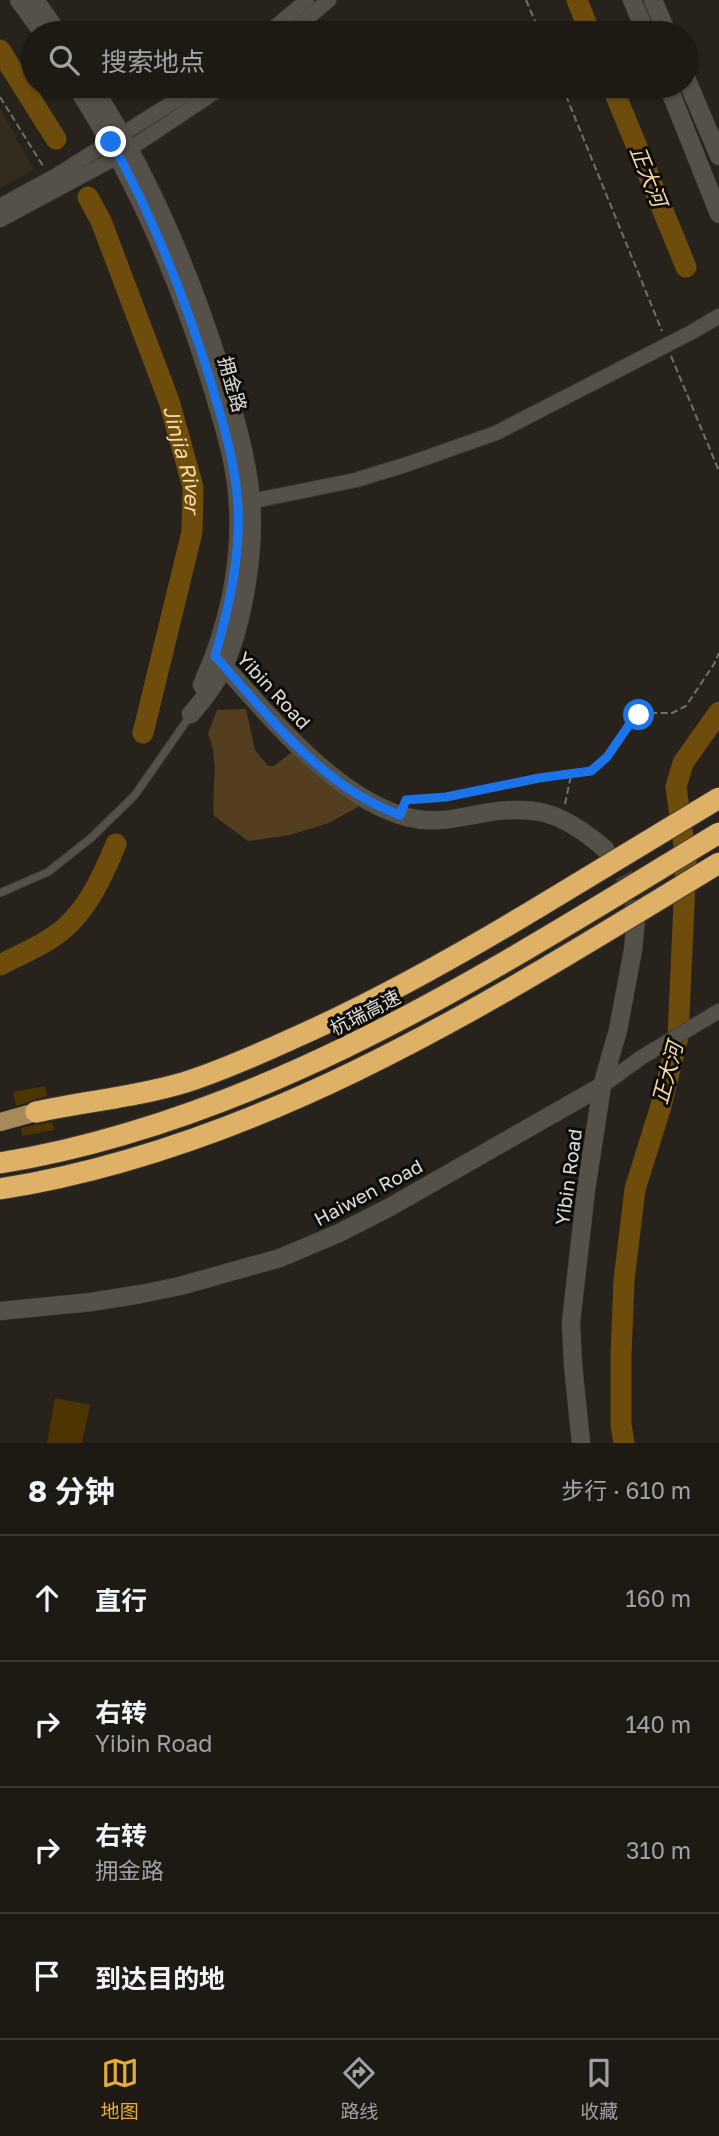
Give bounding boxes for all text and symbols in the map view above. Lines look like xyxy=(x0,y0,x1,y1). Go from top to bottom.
search box xyxy=(21,21,698,98)
icon: search xyxy=(45,41,83,79)
text: 搜索地点 xyxy=(101,46,205,77)
route end xyxy=(95,126,126,157)
water label: 正大河 xyxy=(625,142,674,214)
street label: 拥金路 xyxy=(214,353,252,415)
water label: Jinjia River xyxy=(158,402,206,516)
street label: Yibin Road xyxy=(233,647,315,733)
route start xyxy=(623,699,654,730)
street label: 杭瑞高速 xyxy=(326,984,404,1040)
water label: 正大河 xyxy=(646,1035,689,1107)
street label: Yibin Road xyxy=(550,1127,586,1227)
street label: Haiwen Road xyxy=(310,1154,426,1230)
text: 8 分钟 xyxy=(28,1473,115,1509)
text: 步行 · 610 m xyxy=(561,1476,691,1504)
icon: ahead xyxy=(28,1579,66,1617)
text: 160 m xyxy=(626,1584,691,1612)
text: 直行 xyxy=(95,1585,147,1616)
text: 右转 xyxy=(95,1697,147,1728)
icon: right xyxy=(28,1705,66,1743)
text: 140 m xyxy=(625,1710,691,1738)
text: Yibin Road xyxy=(95,1729,212,1757)
text: 右转 xyxy=(95,1820,147,1851)
icon: right xyxy=(28,1831,66,1869)
text: 310 m xyxy=(626,1836,691,1864)
text: 拥金路 xyxy=(95,1856,164,1884)
icon: arrive xyxy=(28,1957,66,1995)
text: 到达目的地 xyxy=(95,1963,225,1994)
tab: 地图 xyxy=(101,2054,139,2123)
tab: 路线 xyxy=(340,2054,378,2123)
tab: 收藏 xyxy=(580,2054,618,2123)

